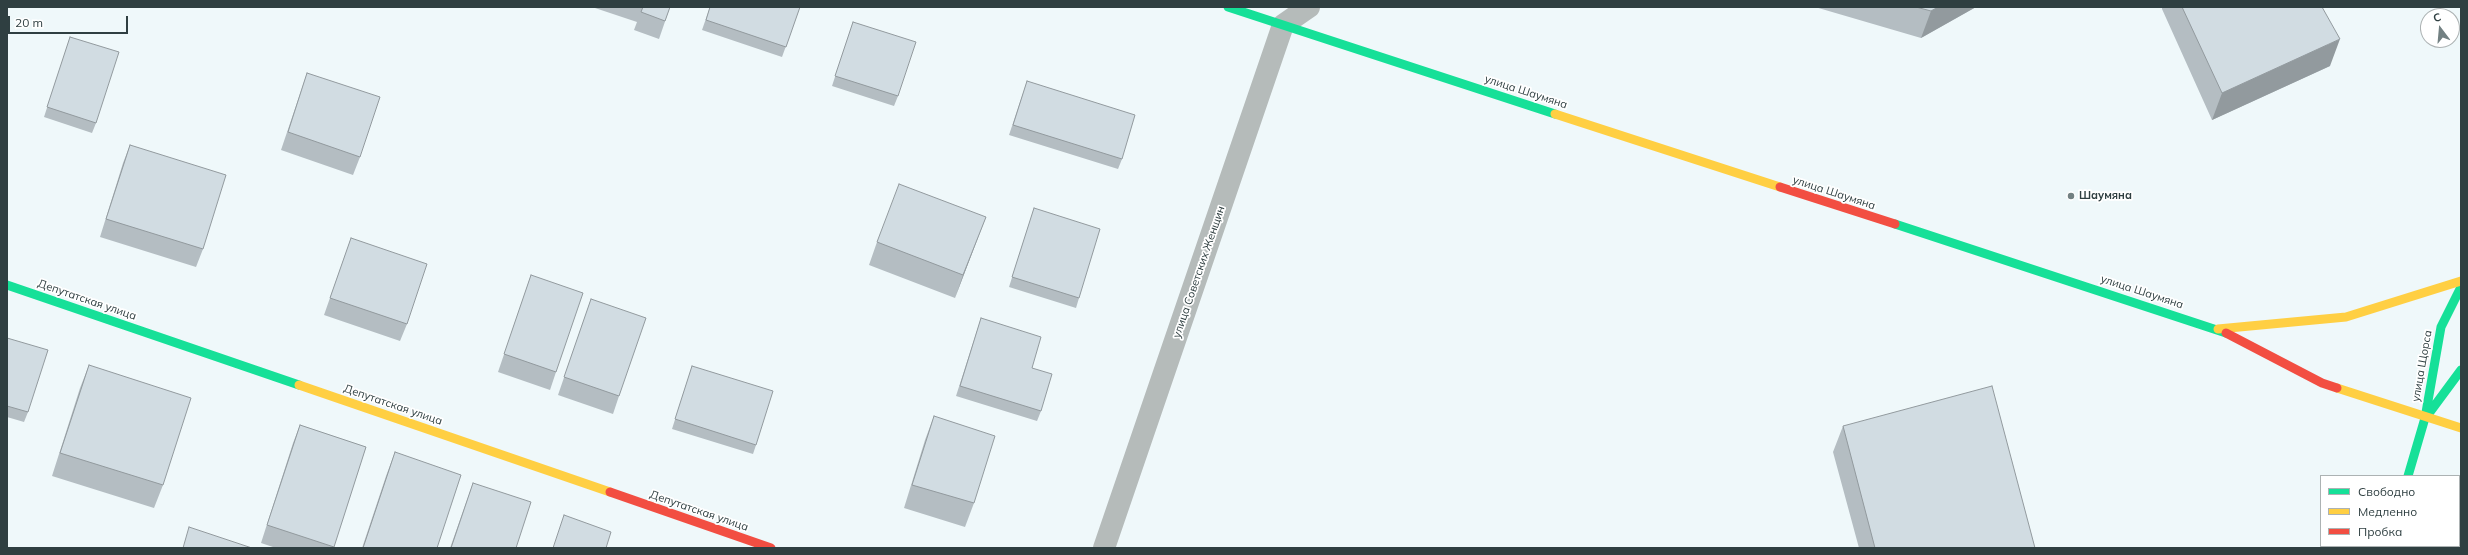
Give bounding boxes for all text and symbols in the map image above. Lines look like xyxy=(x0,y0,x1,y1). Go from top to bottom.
scale bar xyxy=(10,8,130,34)
north arrow xyxy=(2420,8,2460,48)
text: С xyxy=(2431,10,2443,25)
text: 20 m xyxy=(15,15,43,30)
street label: улица Шаумяна xyxy=(1483,72,1569,112)
street label: улица Шаумяна xyxy=(1791,173,1877,213)
place label: Шаумяна xyxy=(2079,189,2132,203)
marker: Шаумяна xyxy=(2066,191,2076,201)
street label: улица Советских Женщин xyxy=(1170,204,1228,340)
street label: улица Шаумяна xyxy=(2099,272,2185,312)
street label: Депутатская улица xyxy=(36,277,138,323)
street label: улица Щорса xyxy=(2409,329,2435,403)
street label: Депутатская улица xyxy=(342,382,444,428)
legend xyxy=(2320,475,2460,547)
text: Свободно xyxy=(2358,484,2415,499)
street label: Депутатская улица xyxy=(648,488,750,534)
text: Медленно xyxy=(2358,504,2417,519)
text: Пробка xyxy=(2358,524,2402,539)

